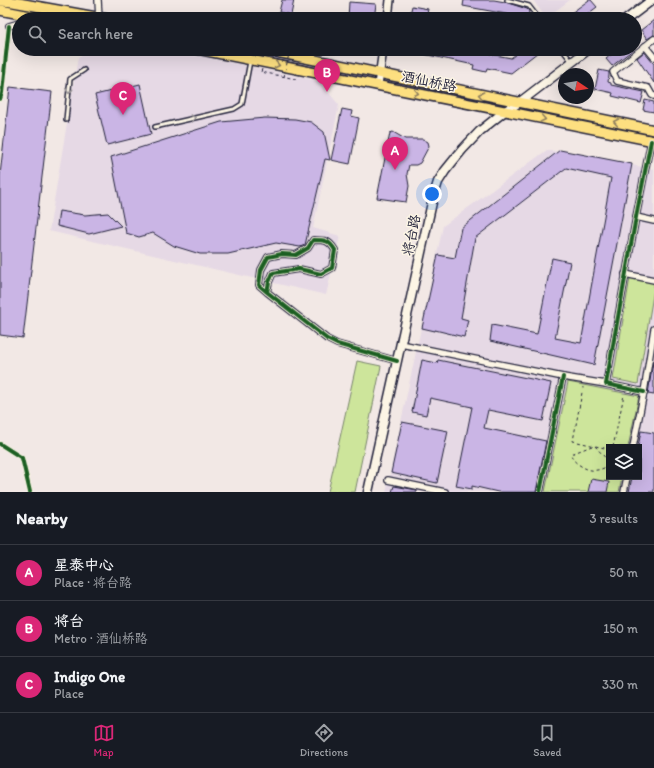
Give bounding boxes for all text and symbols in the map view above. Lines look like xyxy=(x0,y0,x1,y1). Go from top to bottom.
search box xyxy=(12,12,642,56)
icon: search xyxy=(26,23,48,45)
text: Search here xyxy=(58,25,133,43)
pin: B xyxy=(314,59,340,92)
one-way arrow xyxy=(274,60,280,69)
street label: 酒仙桥路 xyxy=(400,68,458,95)
north arrow xyxy=(558,68,594,104)
pin: C xyxy=(110,82,136,115)
one-way arrow xyxy=(64,88,73,94)
one-way arrow xyxy=(413,88,419,96)
one-way arrow xyxy=(478,91,484,99)
one-way arrow xyxy=(540,114,547,122)
one-way arrow xyxy=(190,115,196,123)
one-way arrow xyxy=(613,118,619,126)
pin: A xyxy=(382,137,408,170)
your location xyxy=(422,184,442,204)
street label: 将台路 xyxy=(399,213,424,257)
map controls xyxy=(606,444,642,480)
button: layers xyxy=(606,444,642,480)
text: Nearby xyxy=(16,508,68,528)
text: 3 results xyxy=(589,511,638,526)
text: 星泰中心 xyxy=(54,556,114,574)
text: A xyxy=(25,565,33,580)
text: 50 m xyxy=(609,565,638,580)
text: Place · 将台路 xyxy=(54,575,132,590)
text: 将台 xyxy=(54,612,84,630)
text: B xyxy=(25,621,33,636)
text: 150 m xyxy=(603,621,638,636)
text: Metro · 酒仙桥路 xyxy=(54,631,148,646)
text: Indigo One xyxy=(54,668,125,686)
text: C xyxy=(25,677,33,692)
text: 330 m xyxy=(602,677,638,692)
text: Place xyxy=(54,686,84,701)
tab: Map xyxy=(93,722,115,759)
tab: Directions xyxy=(300,722,348,759)
tab: Saved xyxy=(533,722,561,759)

